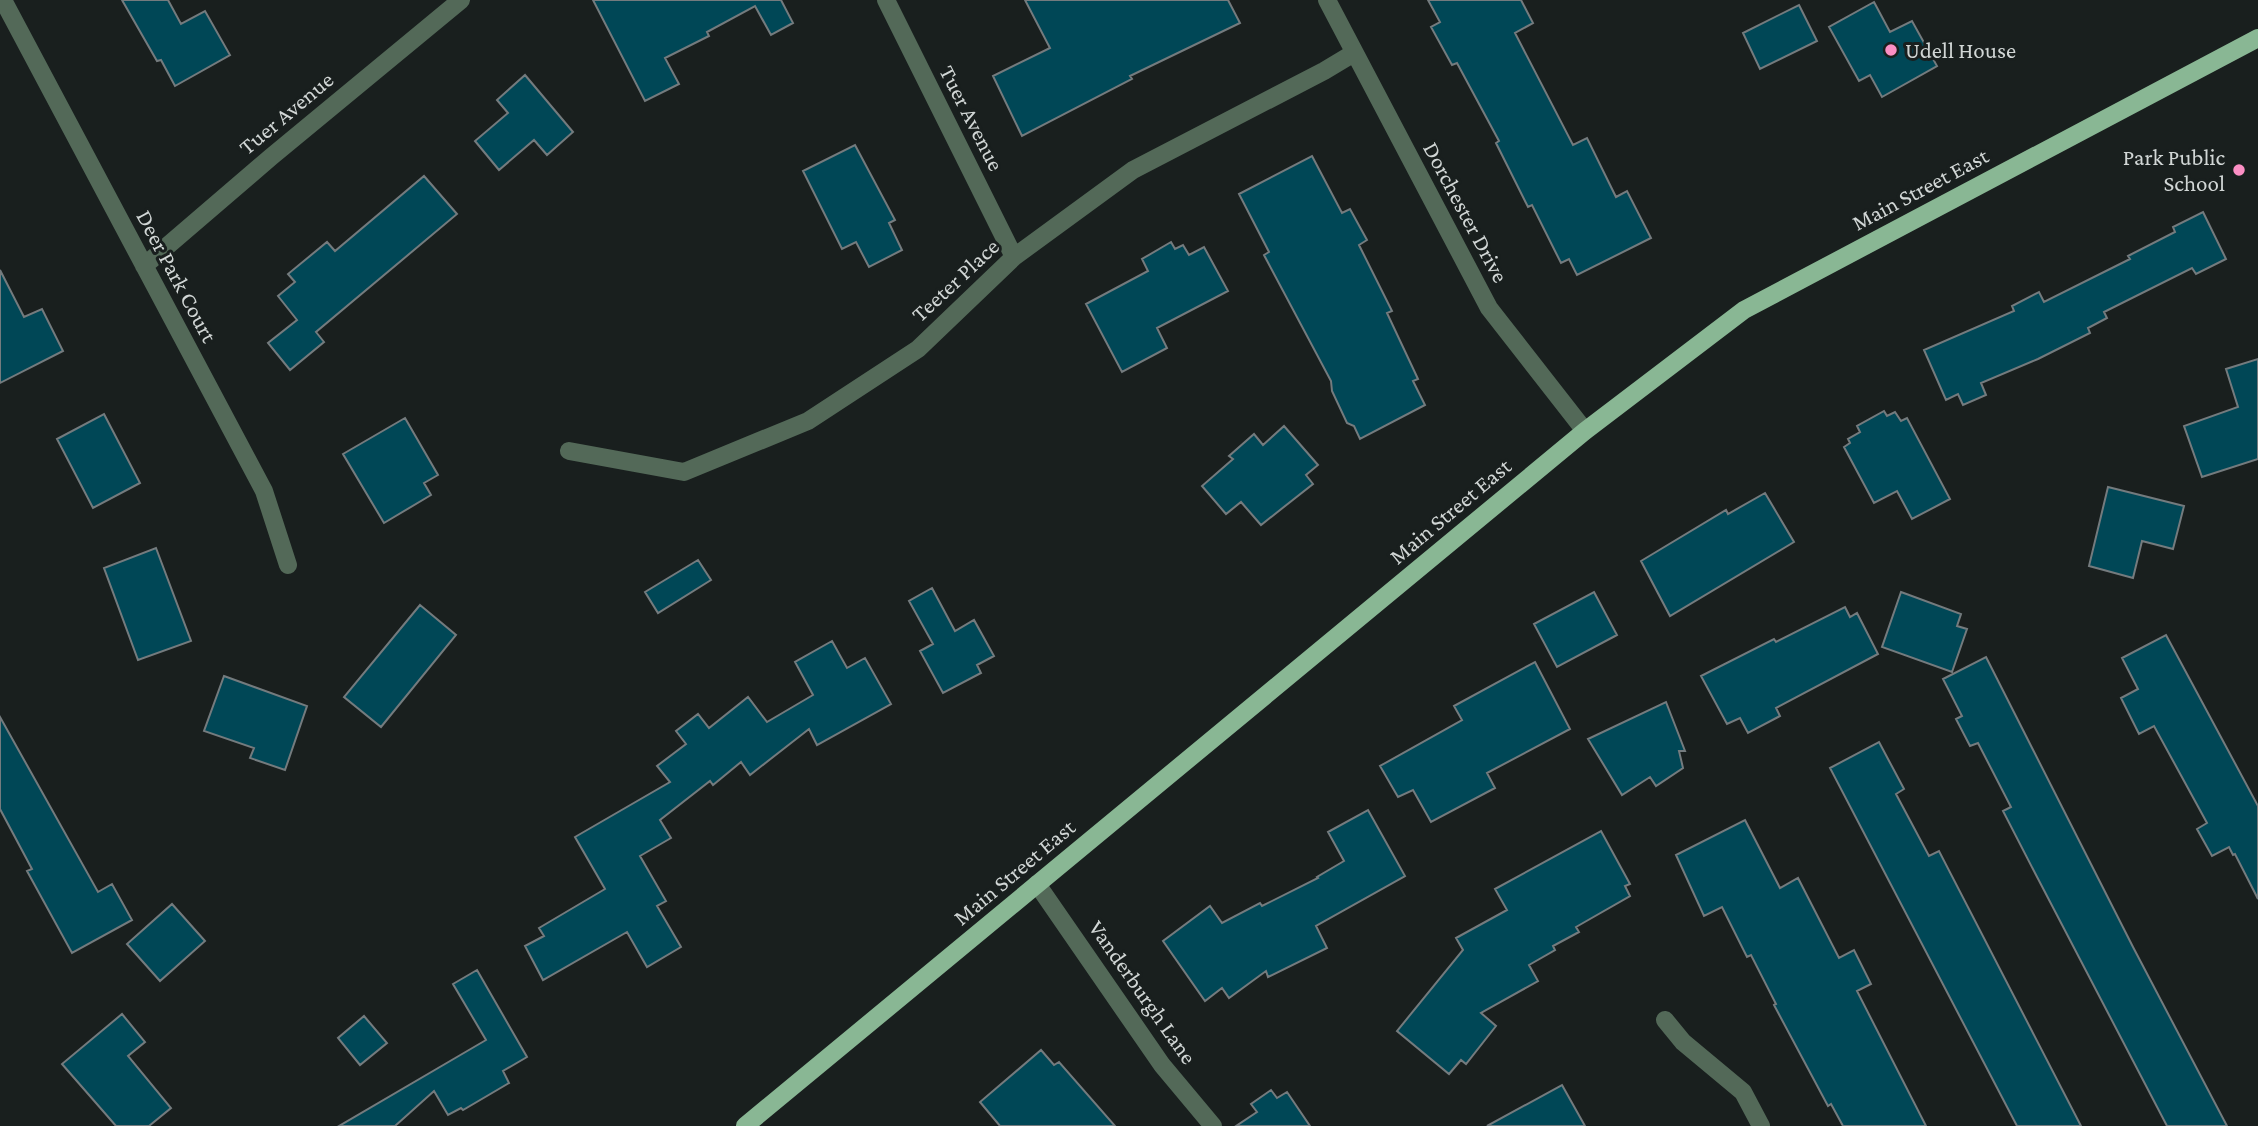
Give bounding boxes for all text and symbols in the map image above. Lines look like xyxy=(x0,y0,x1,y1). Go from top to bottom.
place label: Udell House xyxy=(1905,37,2016,63)
marker: Udell House xyxy=(1883,42,1899,58)
street label: Tuer Avenue xyxy=(934,61,1010,175)
street label: Tuer Avenue xyxy=(234,66,338,160)
street label: Dorchester Drive xyxy=(1418,137,1514,287)
street label: Main Street East xyxy=(1847,142,1993,236)
place label: Park Public School xyxy=(2123,144,2225,196)
marker: Park Public School xyxy=(2231,162,2247,178)
street label: Deer Park Court xyxy=(131,205,223,347)
street label: Teeter Place xyxy=(906,233,1004,327)
street label: Main Street East xyxy=(1384,452,1516,569)
street label: Main Street East xyxy=(948,813,1080,930)
street label: Vanderburgh Lane xyxy=(1084,915,1202,1069)

